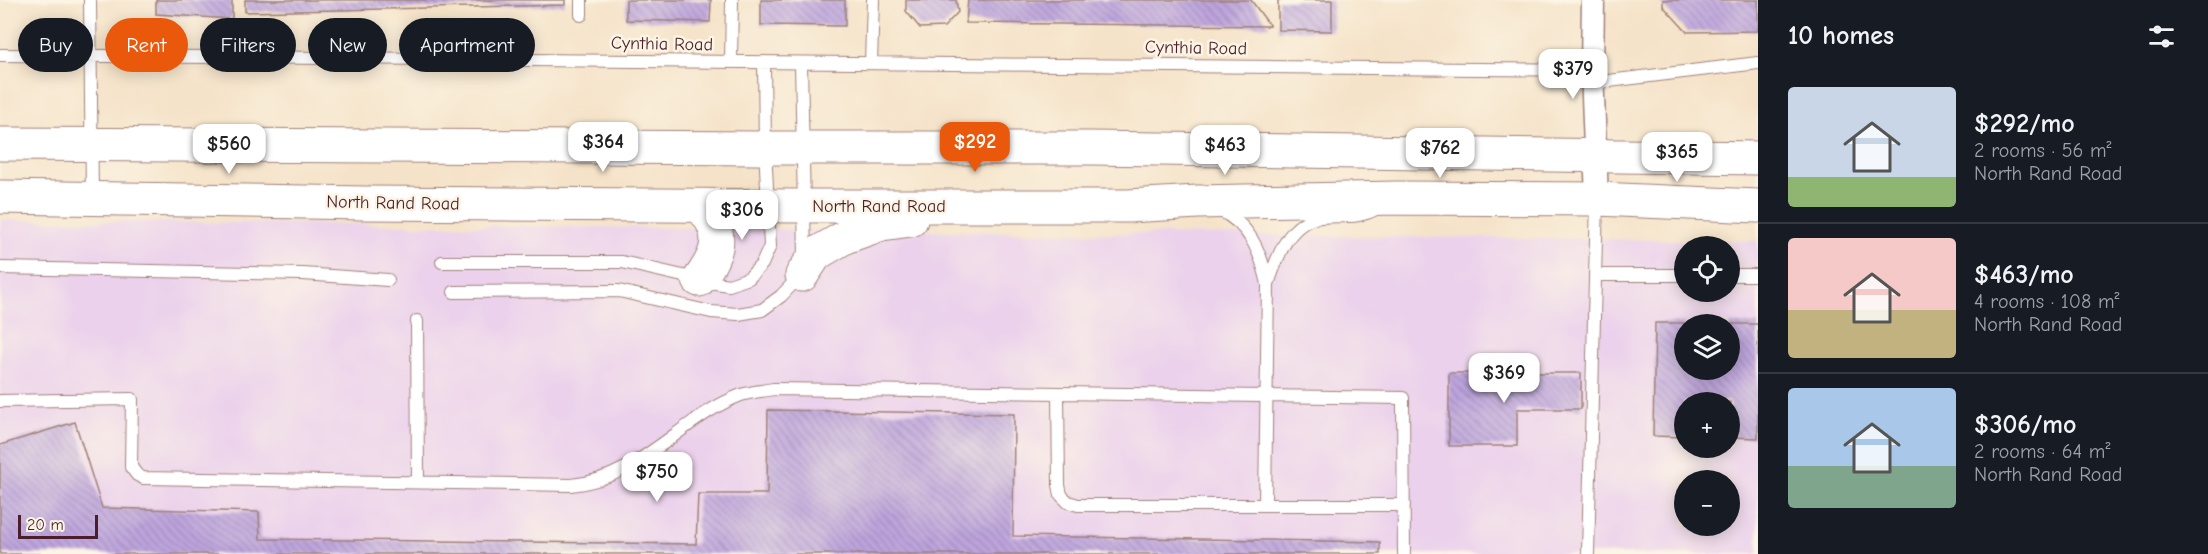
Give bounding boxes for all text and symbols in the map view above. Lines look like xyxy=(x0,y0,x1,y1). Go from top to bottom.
chip: Buy xyxy=(18,18,93,72)
chip: Rent xyxy=(105,18,188,72)
chip: Filters xyxy=(200,18,296,72)
chip: New xyxy=(308,18,387,72)
chip: Apartment xyxy=(399,18,535,72)
icon: filters xyxy=(2145,20,2178,53)
text: 10 homes xyxy=(1788,21,1894,51)
street label: Cynthia Road xyxy=(611,33,713,55)
street label: Cynthia Road xyxy=(1145,37,1247,59)
pin: $379 xyxy=(1537,49,1609,100)
text: $379 xyxy=(1553,57,1593,80)
text: $292/mo xyxy=(1974,109,2075,139)
icon: home xyxy=(1836,111,1908,183)
pin: $364 xyxy=(567,122,639,173)
pin: $292 xyxy=(939,122,1011,173)
pin: $560 xyxy=(193,124,265,175)
pin: $463 xyxy=(1189,125,1261,176)
pin: $762 xyxy=(1404,128,1476,179)
text: $364 xyxy=(582,130,624,153)
text: $292 xyxy=(954,130,996,153)
text: $560 xyxy=(207,132,251,155)
pin: $365 xyxy=(1641,132,1713,183)
text: $463 xyxy=(1204,133,1246,156)
text: $762 xyxy=(1420,136,1460,159)
text: 2 rooms · 56 m² xyxy=(1974,139,2112,162)
text: $365 xyxy=(1656,140,1698,163)
text: North Rand Road xyxy=(1974,162,2122,185)
pin: $306 xyxy=(706,190,778,241)
street label: North Rand Road xyxy=(326,191,460,215)
street label: North Rand Road xyxy=(812,196,946,217)
text: $306 xyxy=(720,198,764,221)
map controls xyxy=(1674,236,1740,536)
button: locate xyxy=(1674,236,1740,302)
text: $463/mo xyxy=(1974,260,2074,290)
icon: home xyxy=(1836,262,1908,334)
text: 4 rooms · 108 m² xyxy=(1974,290,2119,313)
text: North Rand Road xyxy=(1974,313,2122,336)
button: layers xyxy=(1674,314,1740,380)
pin: $369 xyxy=(1468,353,1540,404)
text: $369 xyxy=(1483,361,1525,384)
button: + xyxy=(1674,392,1740,458)
text: $306/mo xyxy=(1974,410,2076,440)
icon: home xyxy=(1836,412,1908,484)
text: 2 rooms · 64 m² xyxy=(1974,440,2110,463)
pin: $750 xyxy=(621,452,693,503)
text: $750 xyxy=(635,460,679,483)
text: North Rand Road xyxy=(1974,463,2122,486)
button: − xyxy=(1674,470,1740,536)
scale bar xyxy=(18,512,98,540)
text: 20 m xyxy=(27,516,64,534)

